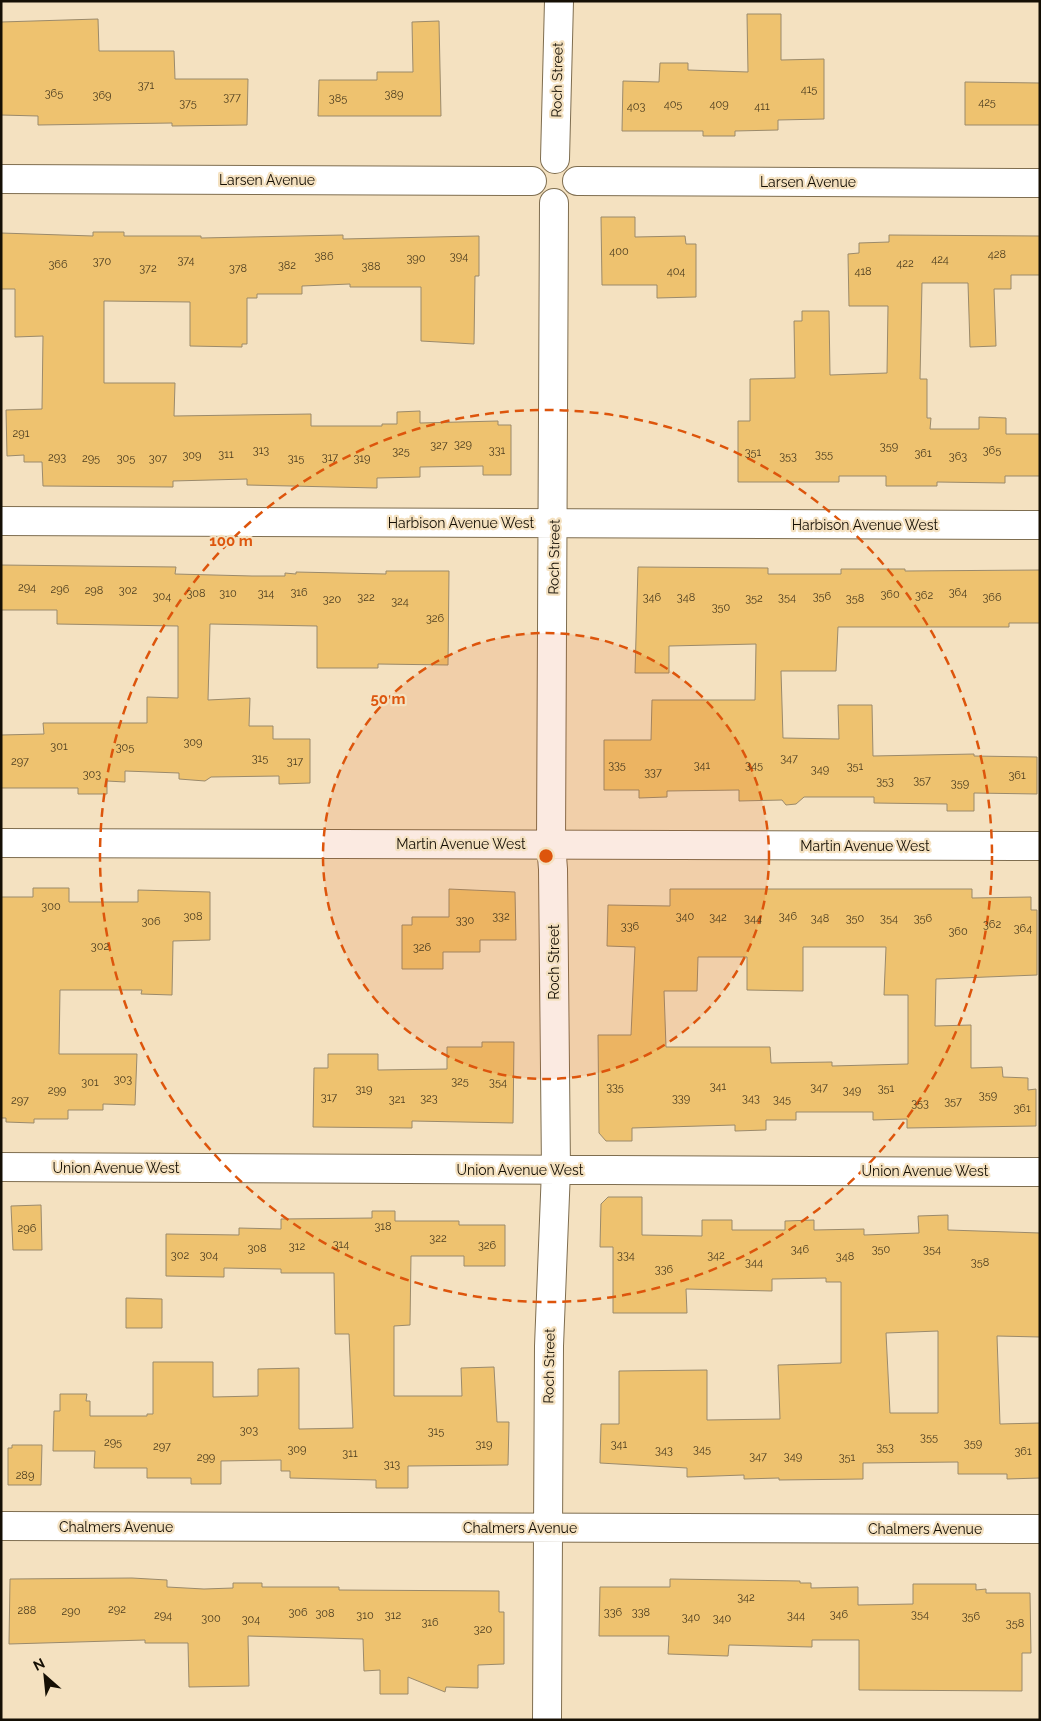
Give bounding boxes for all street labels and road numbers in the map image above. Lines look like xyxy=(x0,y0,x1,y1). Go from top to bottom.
street label: Roch Street xyxy=(548,42,566,118)
street label: Larsen Avenue xyxy=(219,172,315,188)
street label: Larsen Avenue xyxy=(760,174,856,190)
street label: Harbison Avenue West xyxy=(388,515,535,531)
street label: Harbison Avenue West xyxy=(792,517,939,533)
street label: Roch Street xyxy=(545,519,563,595)
street label: Martin Avenue West xyxy=(396,836,526,852)
street label: Martin Avenue West xyxy=(800,838,930,854)
street label: Roch Street xyxy=(546,924,562,1000)
street label: Union Avenue West xyxy=(53,1160,180,1176)
street label: Union Avenue West xyxy=(457,1162,584,1178)
street label: Union Avenue West xyxy=(862,1163,989,1179)
street label: Roch Street xyxy=(540,1328,558,1404)
street label: Chalmers Avenue xyxy=(59,1519,173,1535)
street label: Chalmers Avenue xyxy=(463,1520,577,1536)
street label: Chalmers Avenue xyxy=(868,1521,982,1537)

